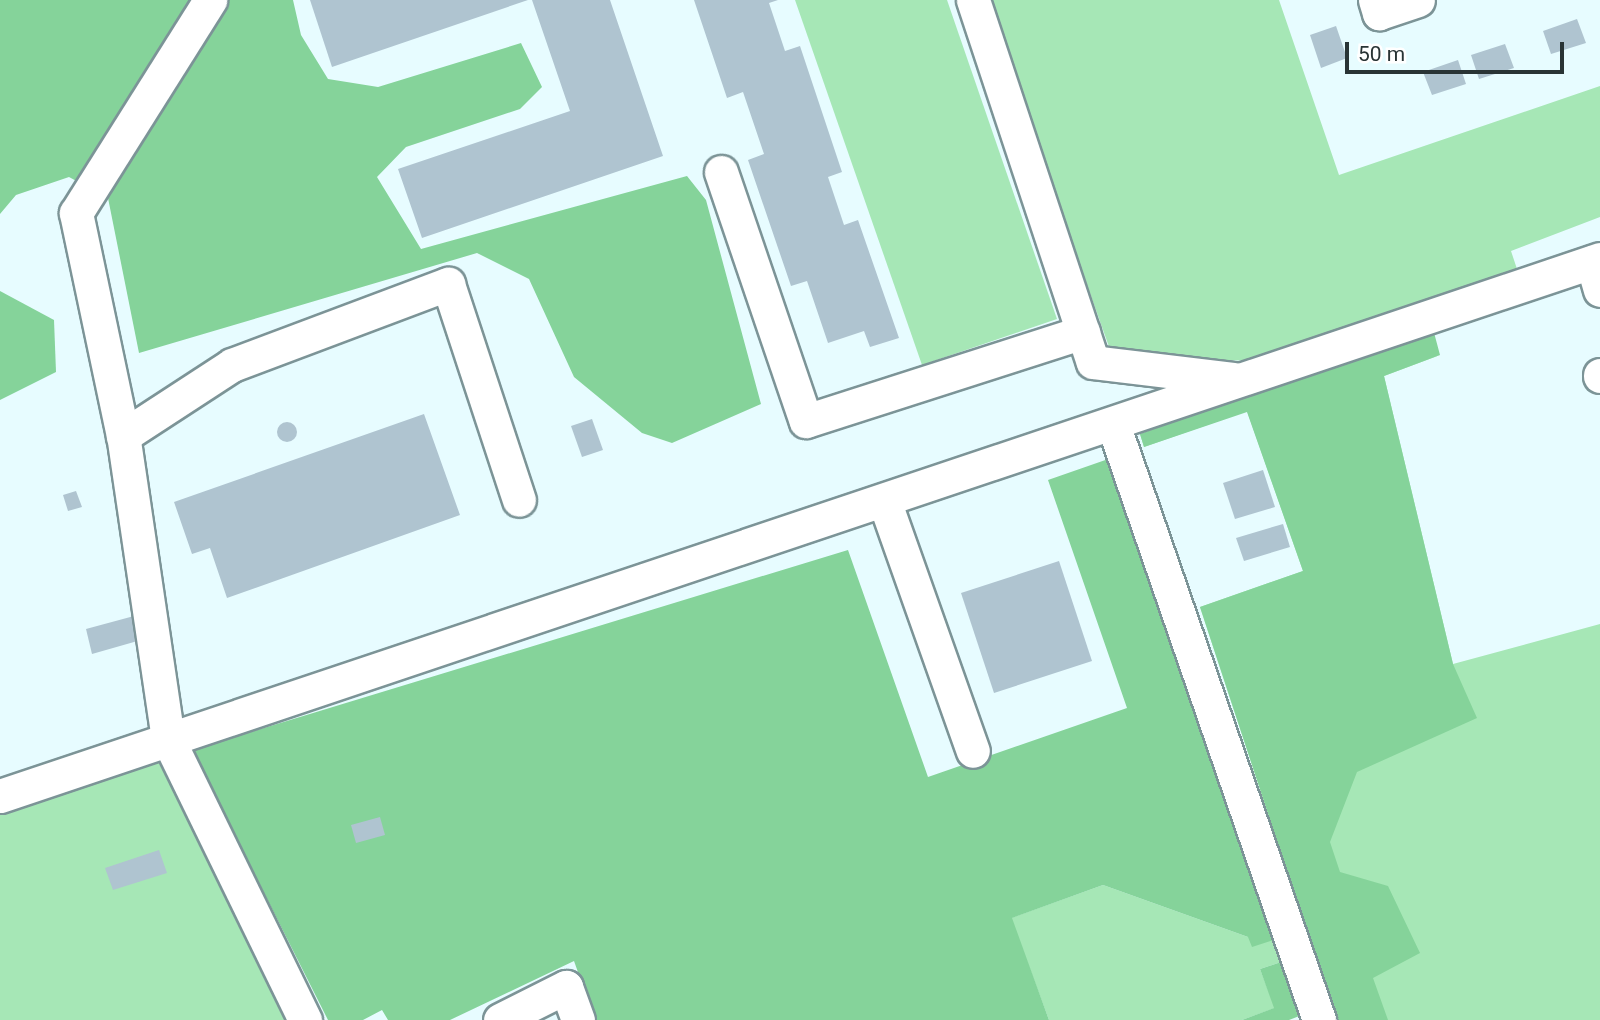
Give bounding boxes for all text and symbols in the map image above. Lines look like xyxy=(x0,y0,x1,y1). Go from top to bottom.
scale bar xyxy=(1348,28,1567,72)
text: 50 m xyxy=(1358,42,1405,66)

